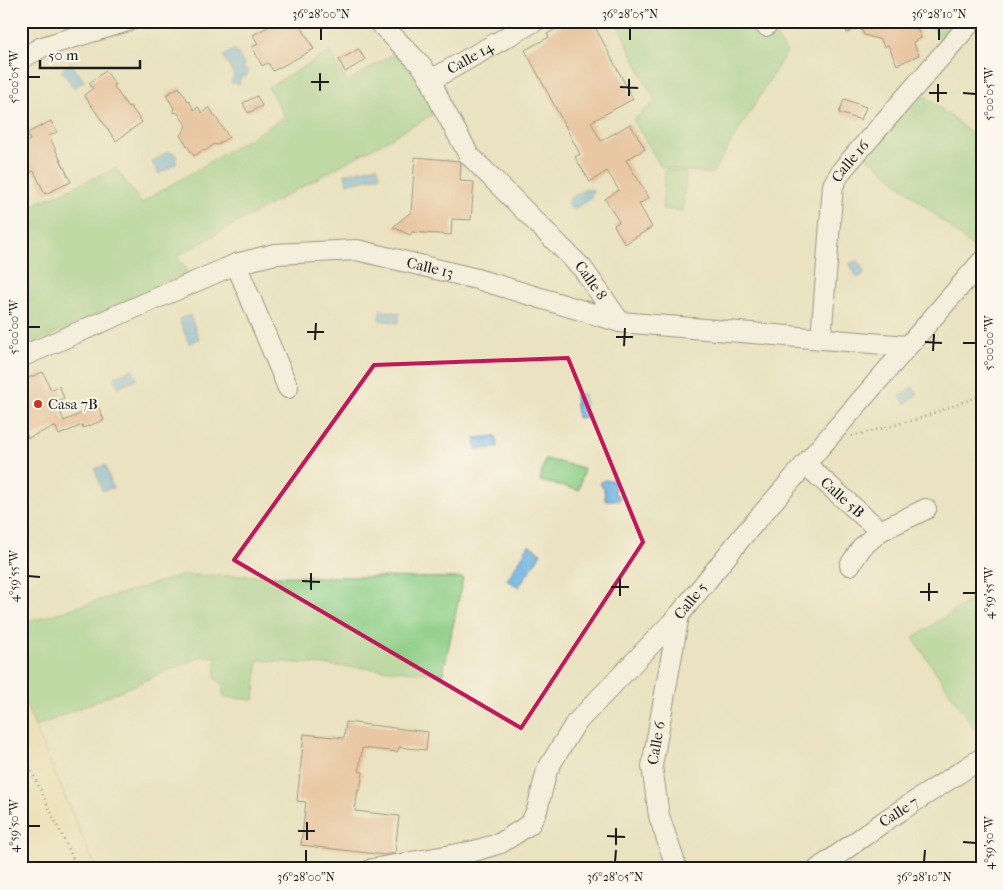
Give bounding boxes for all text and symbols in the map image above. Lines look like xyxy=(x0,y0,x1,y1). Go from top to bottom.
text: 36°28'00"N xyxy=(292,7,350,21)
text: 36°28'05"N xyxy=(602,7,658,21)
text: 36°28'10"N xyxy=(911,7,967,21)
street label: Calle 14 xyxy=(444,37,497,78)
scale bar xyxy=(40,38,140,70)
text: 50 m xyxy=(48,46,79,64)
text: 5°00'05"W xyxy=(7,49,21,104)
text: 5°00'05"W xyxy=(982,66,996,121)
street label: Calle 16 xyxy=(828,136,873,185)
street label: Calle 13 xyxy=(405,253,455,282)
street label: Calle 8 xyxy=(571,257,611,303)
text: 5°00'00"W xyxy=(7,298,21,355)
text: 5°00'00"W xyxy=(982,314,996,371)
place label: Casa 7B xyxy=(48,395,98,413)
marker: Casa 7B xyxy=(32,398,44,410)
street label: Calle 5B xyxy=(817,473,868,521)
text: 4°59'55"W xyxy=(7,549,21,602)
text: 4°59'55"W xyxy=(982,566,996,619)
street label: Calle 5 xyxy=(670,579,711,623)
street label: Calle 6 xyxy=(643,719,669,766)
street label: Calle 7 xyxy=(876,792,922,831)
text: 4°59'50"W xyxy=(7,798,21,853)
text: 4°59'50"W xyxy=(982,815,996,870)
text: 36°28'00"N xyxy=(277,870,335,884)
text: 36°28'05"N xyxy=(587,870,643,884)
text: 36°28'10"N xyxy=(896,870,952,884)

